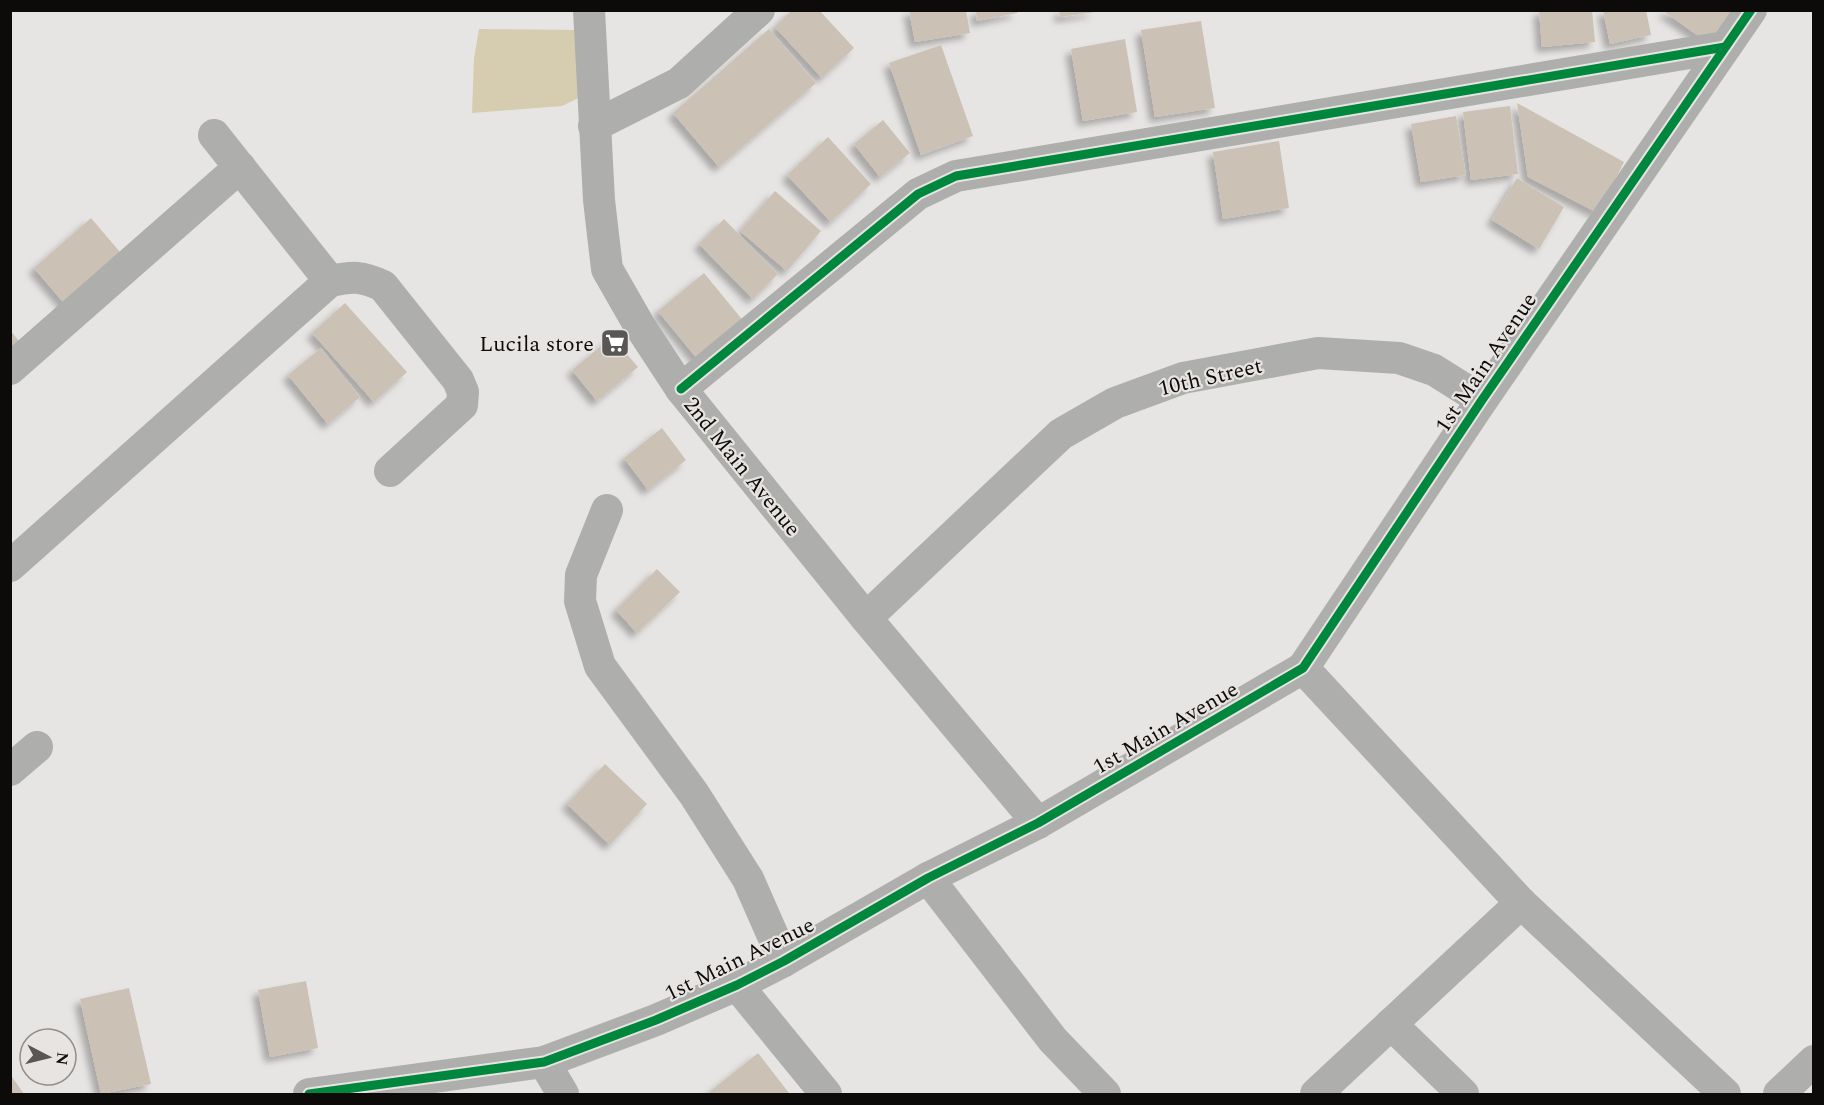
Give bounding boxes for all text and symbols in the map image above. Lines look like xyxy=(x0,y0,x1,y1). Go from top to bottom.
street label: 1st Main Avenue xyxy=(1427,286,1546,440)
supermarket icon: Lucila store xyxy=(599,327,631,359)
place label: Lucila store xyxy=(479,328,594,361)
street label: 10th Street xyxy=(1155,349,1266,405)
street label: 2nd Main Avenue xyxy=(675,390,809,544)
street label: 1st Main Avenue xyxy=(1087,673,1245,783)
street label: 1st Main Avenue xyxy=(659,909,820,1010)
north arrow xyxy=(18,1027,78,1087)
text: N xyxy=(49,1051,75,1067)

